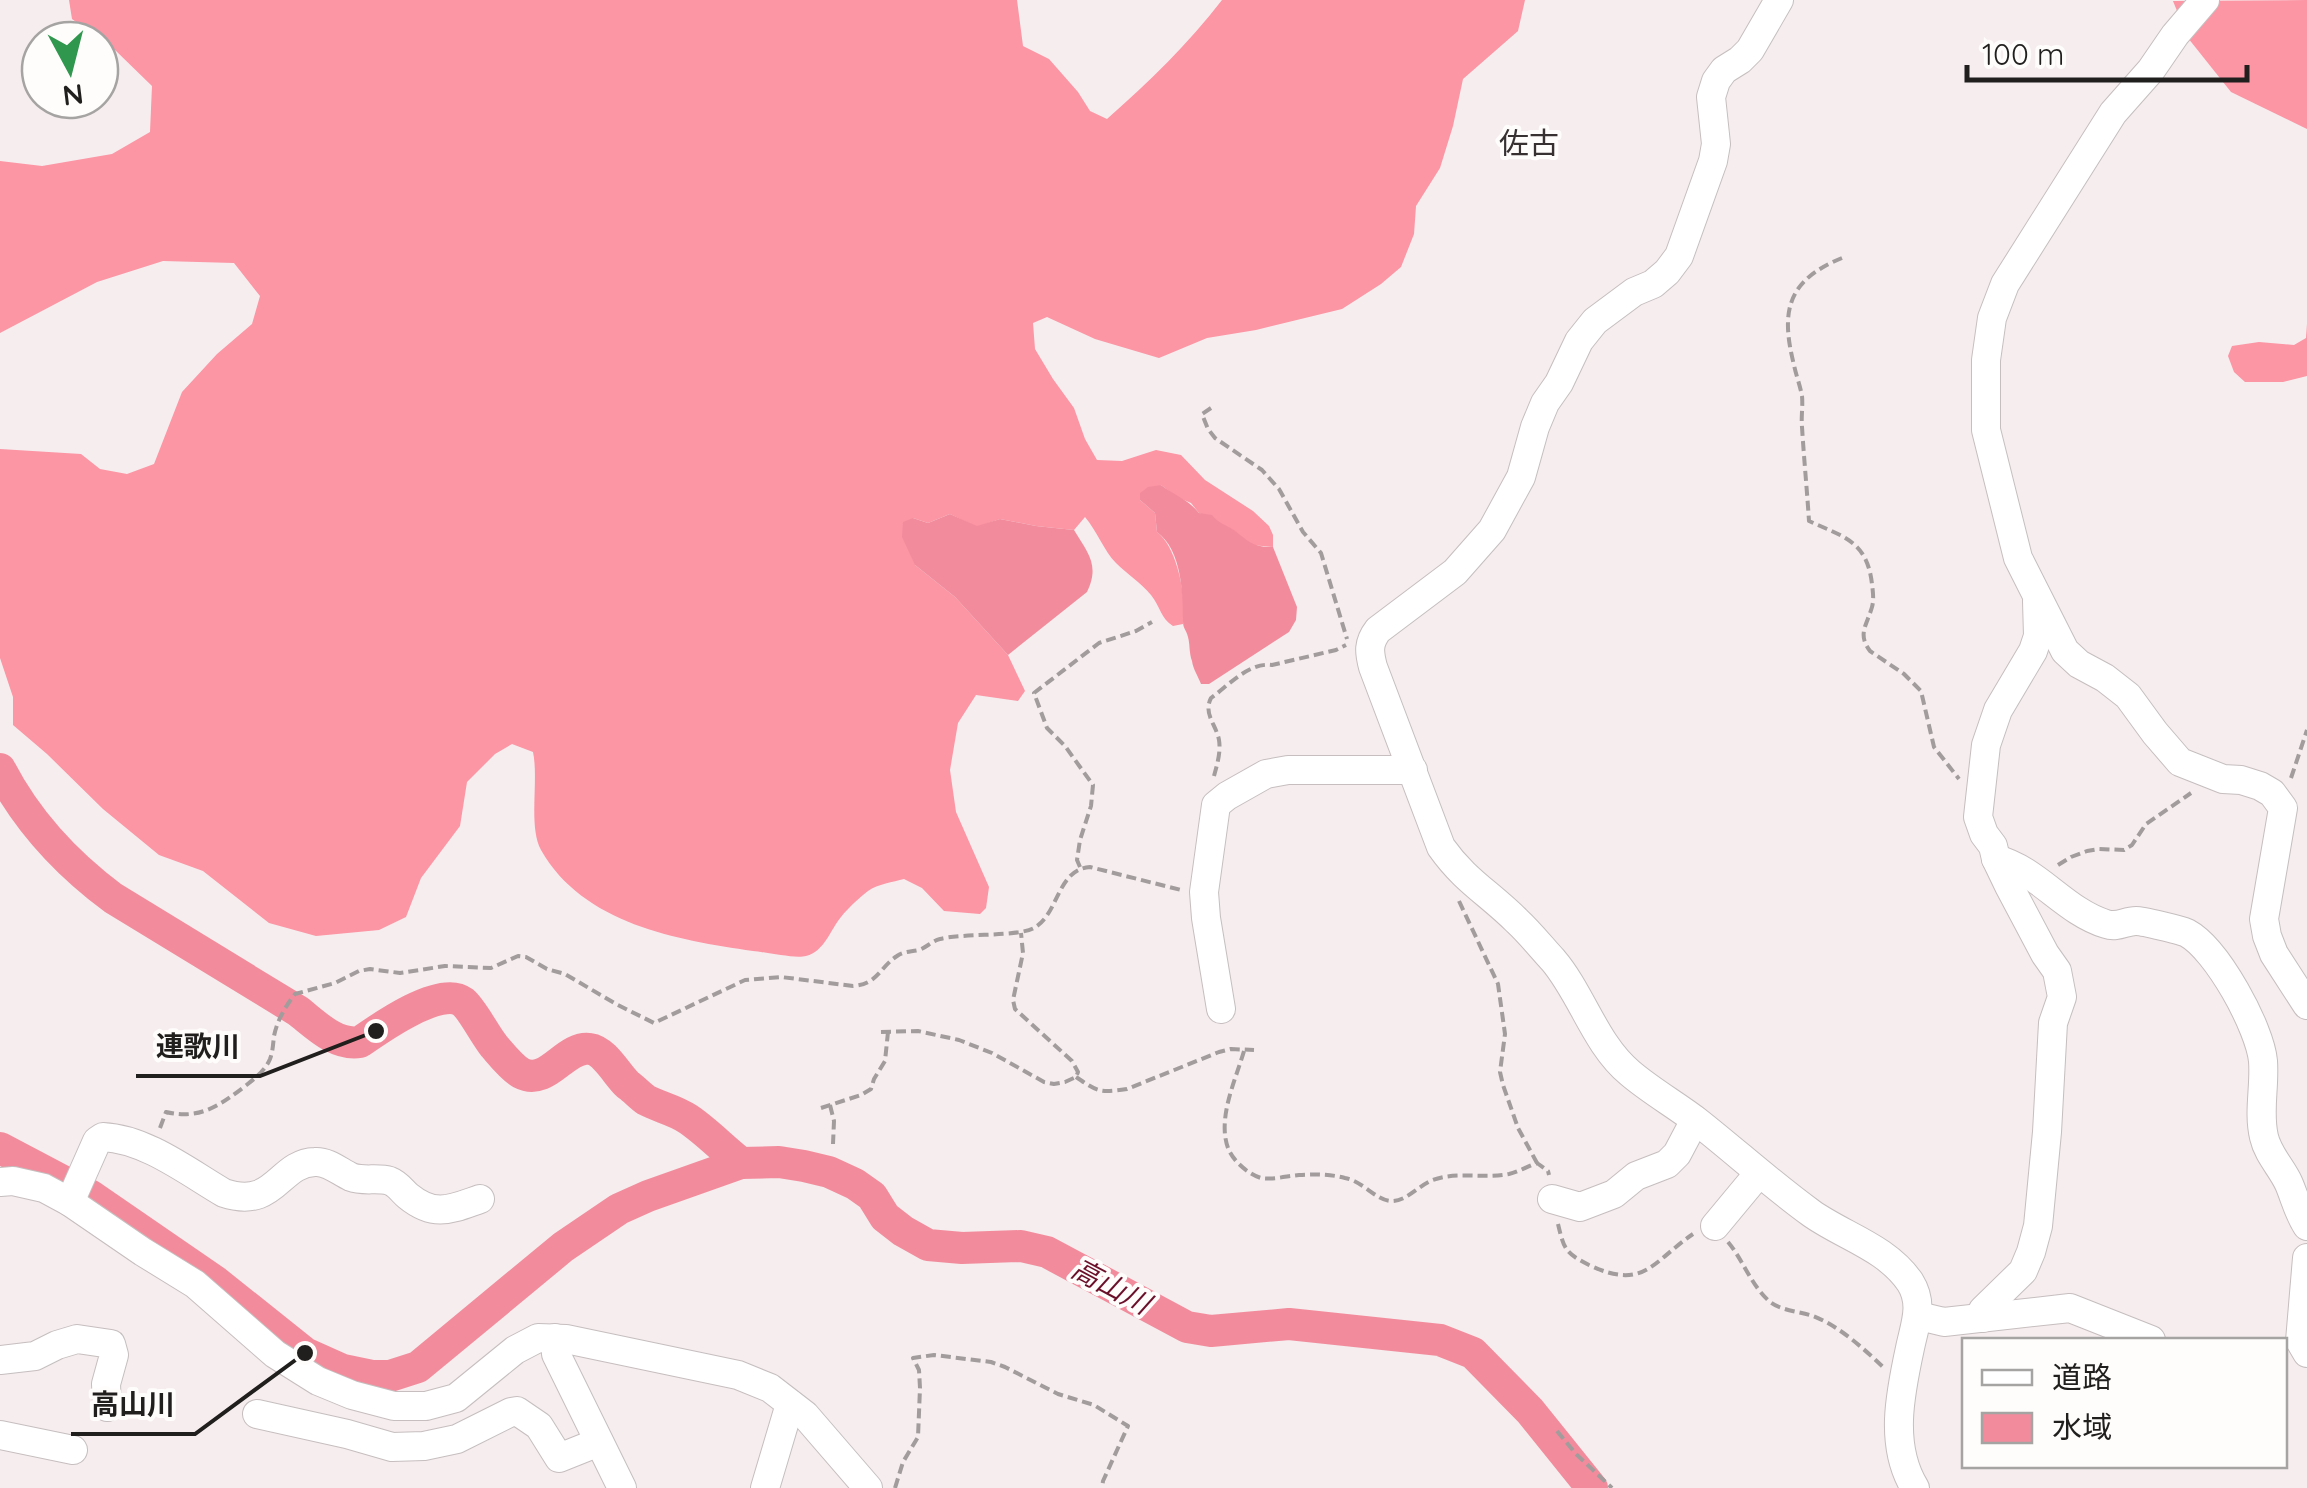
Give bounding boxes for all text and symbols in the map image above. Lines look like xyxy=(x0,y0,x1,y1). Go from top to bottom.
north arrow xyxy=(20,20,120,120)
scale bar xyxy=(1967,20,2247,82)
text: 100 m xyxy=(1982,35,2064,73)
text: N xyxy=(61,77,85,114)
district label: 佐古 xyxy=(1499,124,1559,162)
callout: 連歌川 xyxy=(136,1018,260,1076)
text: 連歌川 xyxy=(156,1028,240,1063)
water label: 高山川 xyxy=(1066,1250,1159,1322)
legend xyxy=(1962,1338,2287,1468)
text: 道路 xyxy=(2052,1358,2112,1396)
callout: 高山川 xyxy=(71,1376,195,1434)
text: 高山川 xyxy=(91,1386,175,1421)
text: 水域 xyxy=(2052,1408,2112,1446)

